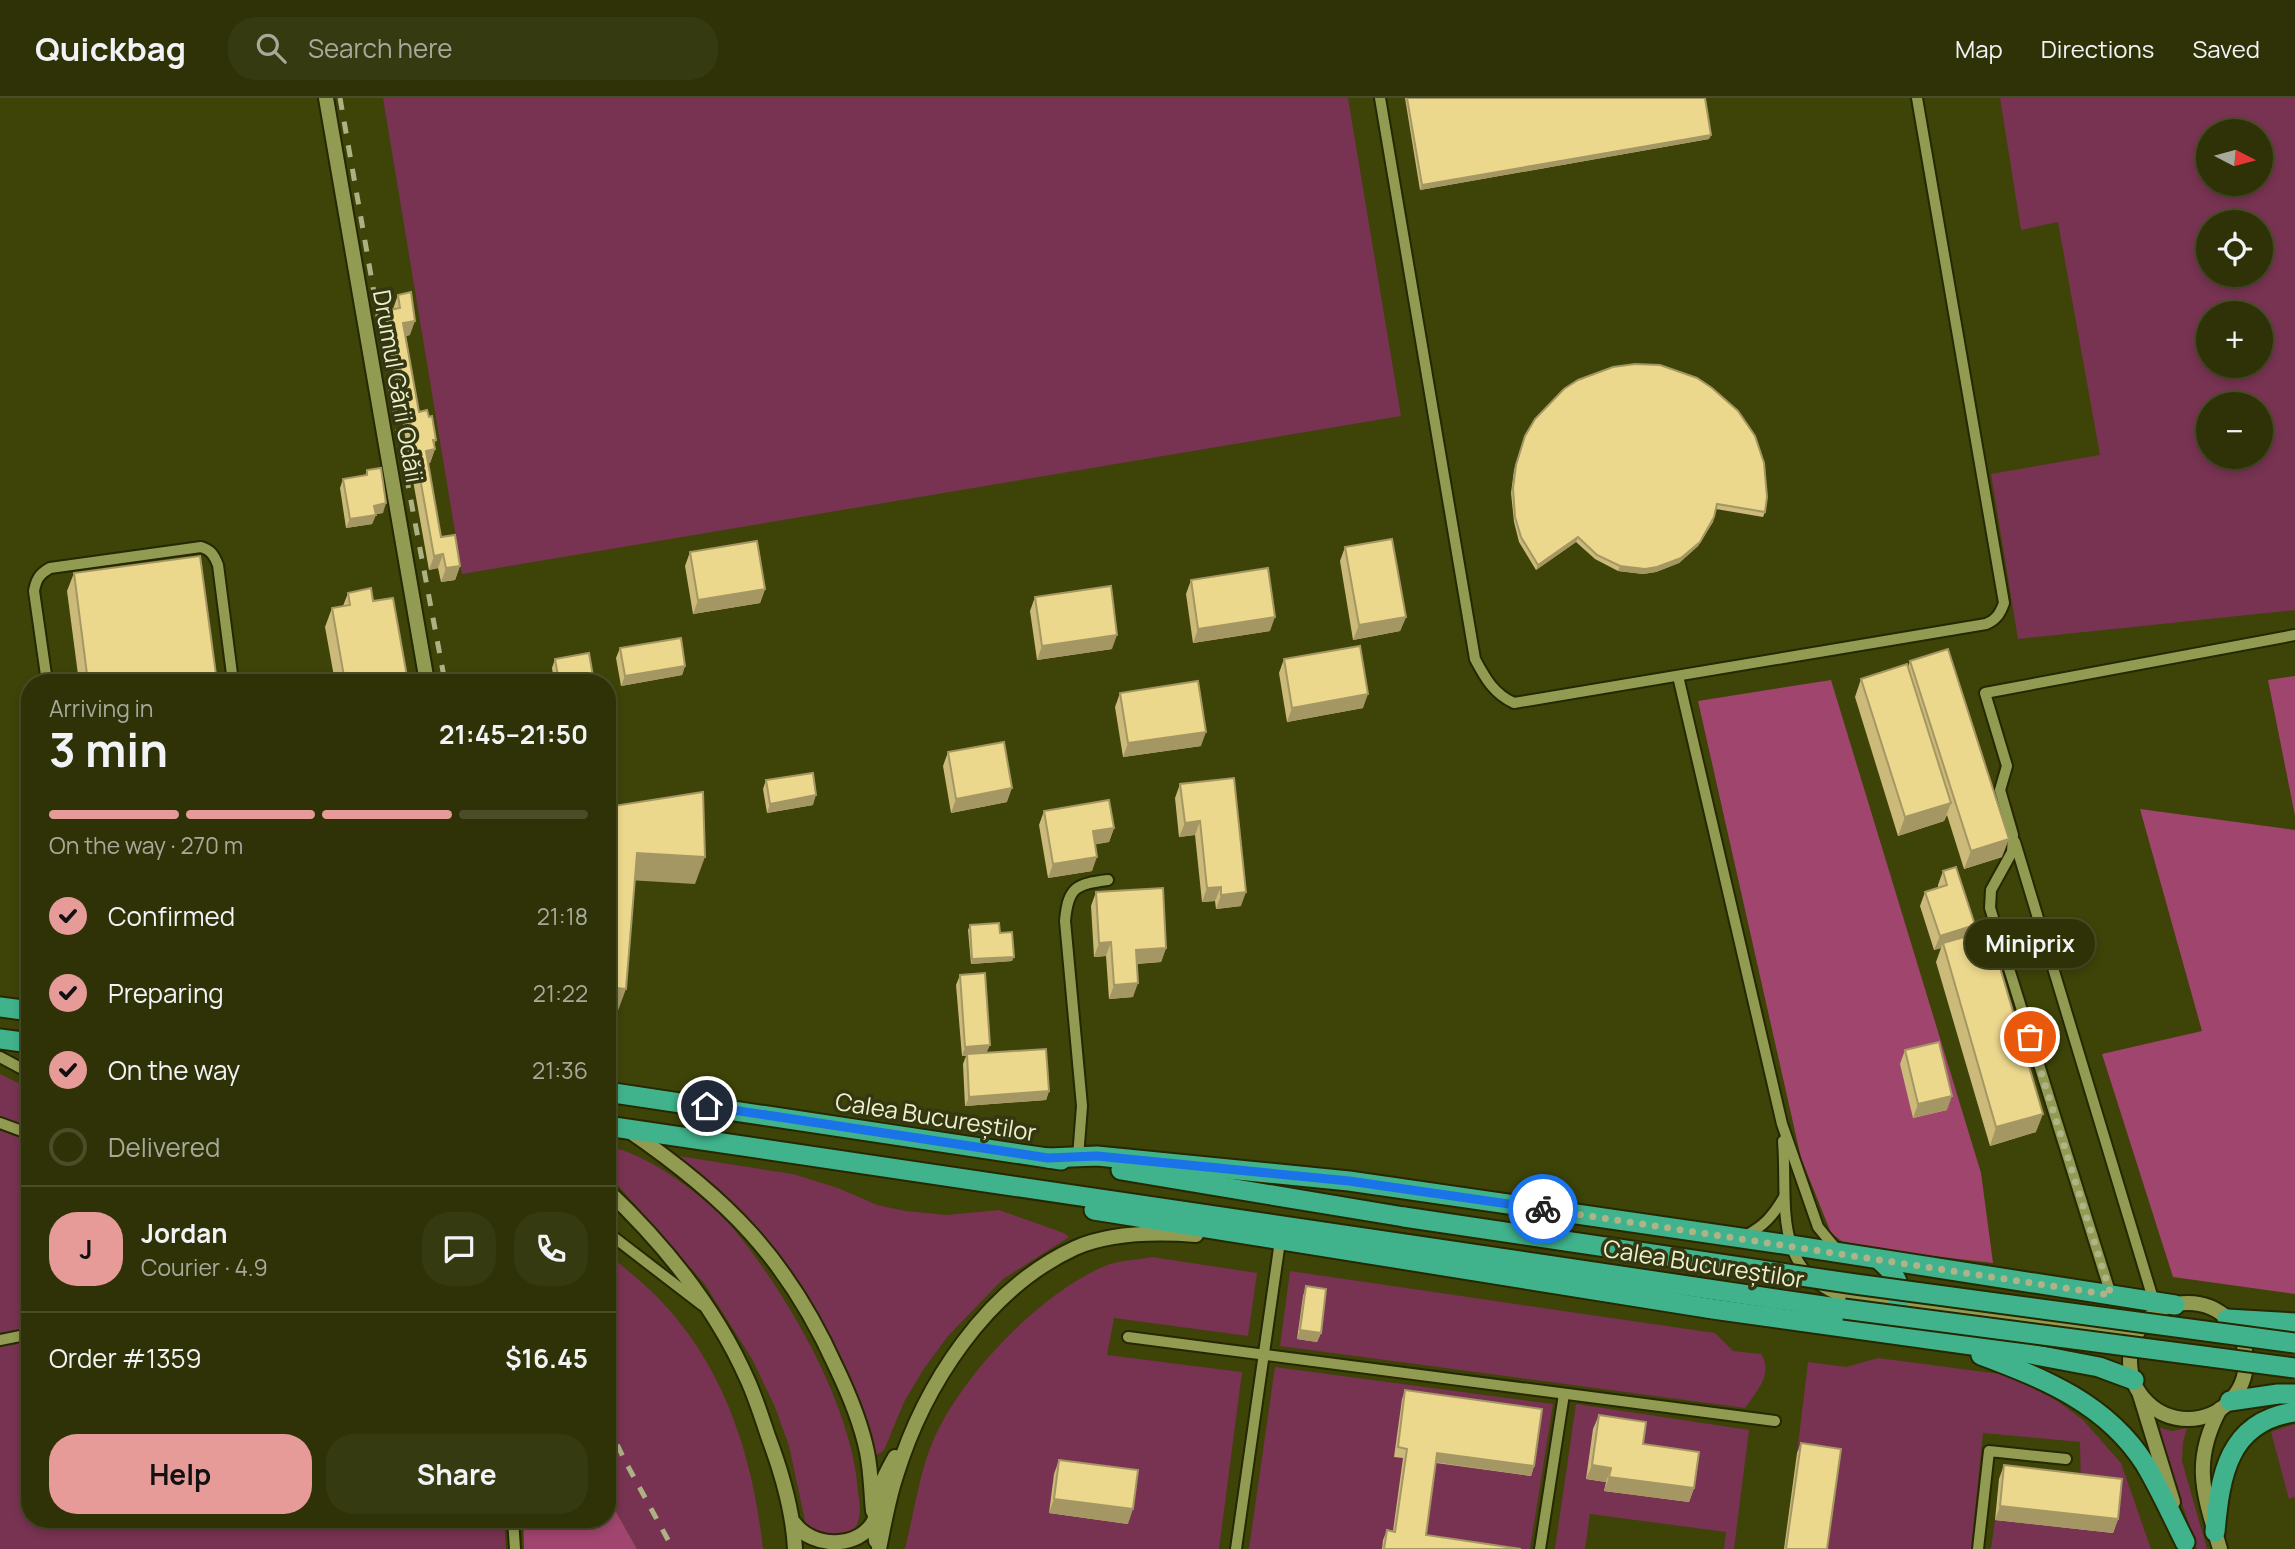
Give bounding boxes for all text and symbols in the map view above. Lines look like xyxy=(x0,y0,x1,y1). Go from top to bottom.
search box xyxy=(228,17,718,80)
text: Quickbag xyxy=(35,26,186,71)
icon: search xyxy=(252,29,290,67)
text: Search here xyxy=(308,30,453,66)
text: Map xyxy=(1955,32,2003,65)
text: Directions xyxy=(2041,32,2154,65)
text: Saved xyxy=(2192,32,2260,65)
north arrow xyxy=(2196,119,2273,196)
map controls xyxy=(2196,119,2273,469)
button: locate xyxy=(2196,210,2273,287)
street label: Drumul Gării Odăii xyxy=(366,287,432,485)
button: + xyxy=(2196,301,2273,378)
button: − xyxy=(2196,392,2273,469)
text: Arriving in xyxy=(49,692,154,724)
text: 21:45–21:50 xyxy=(439,716,588,752)
text: 3 min xyxy=(49,718,168,781)
text: On the way · 270 m xyxy=(49,829,243,861)
icon: check xyxy=(49,897,87,935)
text: Confirmed xyxy=(108,898,235,934)
text: 21:18 xyxy=(537,900,588,932)
callout: Miniprix xyxy=(1965,918,2095,967)
text: Miniprix xyxy=(1985,927,2075,959)
icon: check xyxy=(49,974,87,1012)
text: Preparing xyxy=(108,975,224,1011)
text: 21:22 xyxy=(533,977,588,1009)
pin xyxy=(2000,1007,2060,1067)
icon: bag xyxy=(2011,1018,2049,1056)
icon: check xyxy=(49,1051,87,1089)
text: On the way xyxy=(108,1052,240,1088)
text: 21:36 xyxy=(532,1054,588,1086)
pin xyxy=(677,1076,737,1136)
street label: Calea Bucureștilor xyxy=(833,1084,1039,1148)
icon: home xyxy=(688,1087,726,1125)
text: Delivered xyxy=(108,1129,220,1165)
courier xyxy=(1508,1174,1578,1244)
icon: bike xyxy=(1524,1190,1562,1228)
button: chat xyxy=(422,1212,496,1286)
button: phone xyxy=(514,1212,588,1286)
text: Jordan xyxy=(141,1215,227,1251)
text: J xyxy=(79,1231,93,1267)
street label: Calea Bucureștilor xyxy=(1601,1231,1807,1295)
text: Courier · 4.9 xyxy=(141,1251,268,1283)
text: Order #1359 xyxy=(49,1340,202,1376)
text: $16.45 xyxy=(505,1340,588,1376)
button: Help xyxy=(49,1434,312,1514)
button: Share xyxy=(326,1434,588,1514)

